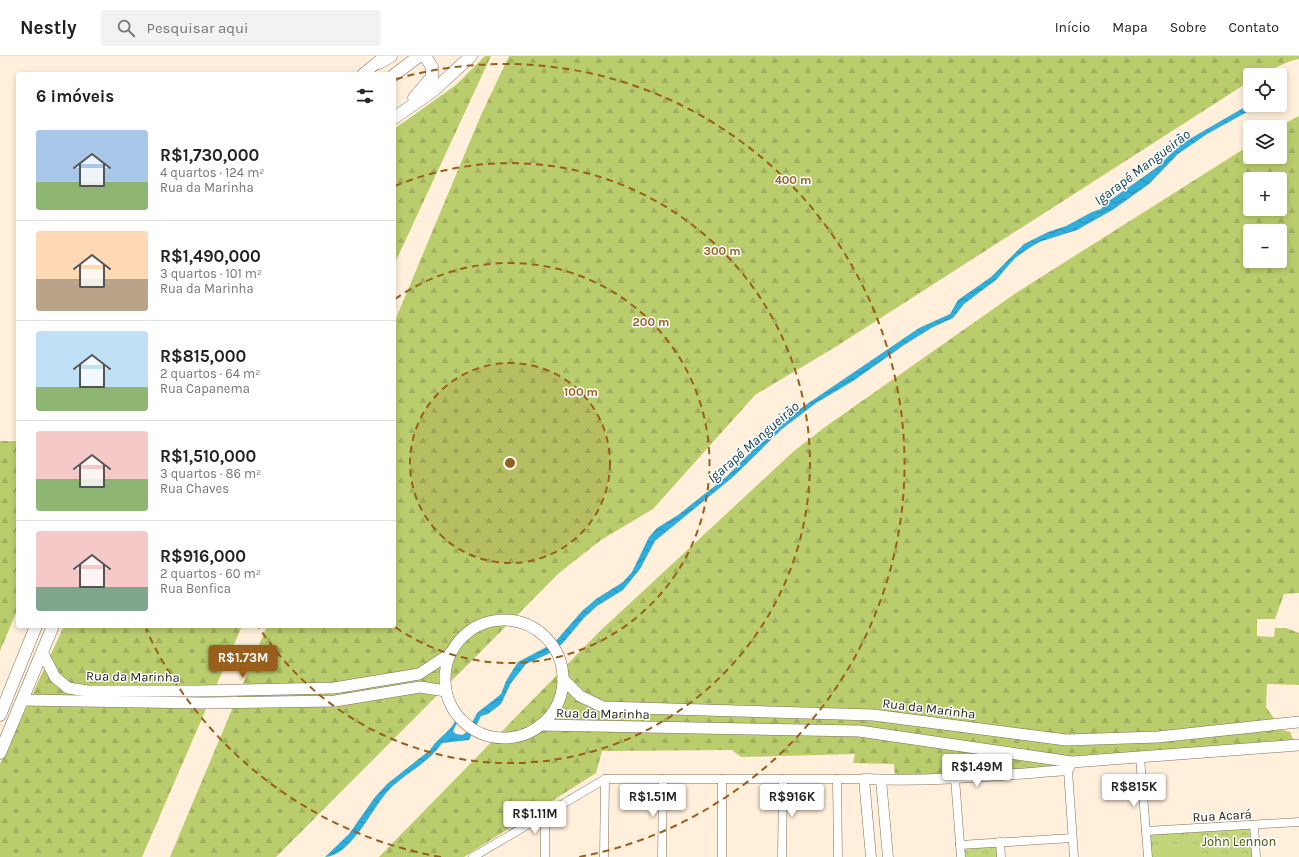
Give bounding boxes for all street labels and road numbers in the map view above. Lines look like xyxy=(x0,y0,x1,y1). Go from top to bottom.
street label: Rua da Marinha xyxy=(86,668,180,685)
street label: Rua da Marinha xyxy=(882,695,976,722)
street label: Rua da Marinha xyxy=(556,705,650,722)
street label: Rua Acará xyxy=(1192,806,1252,825)

